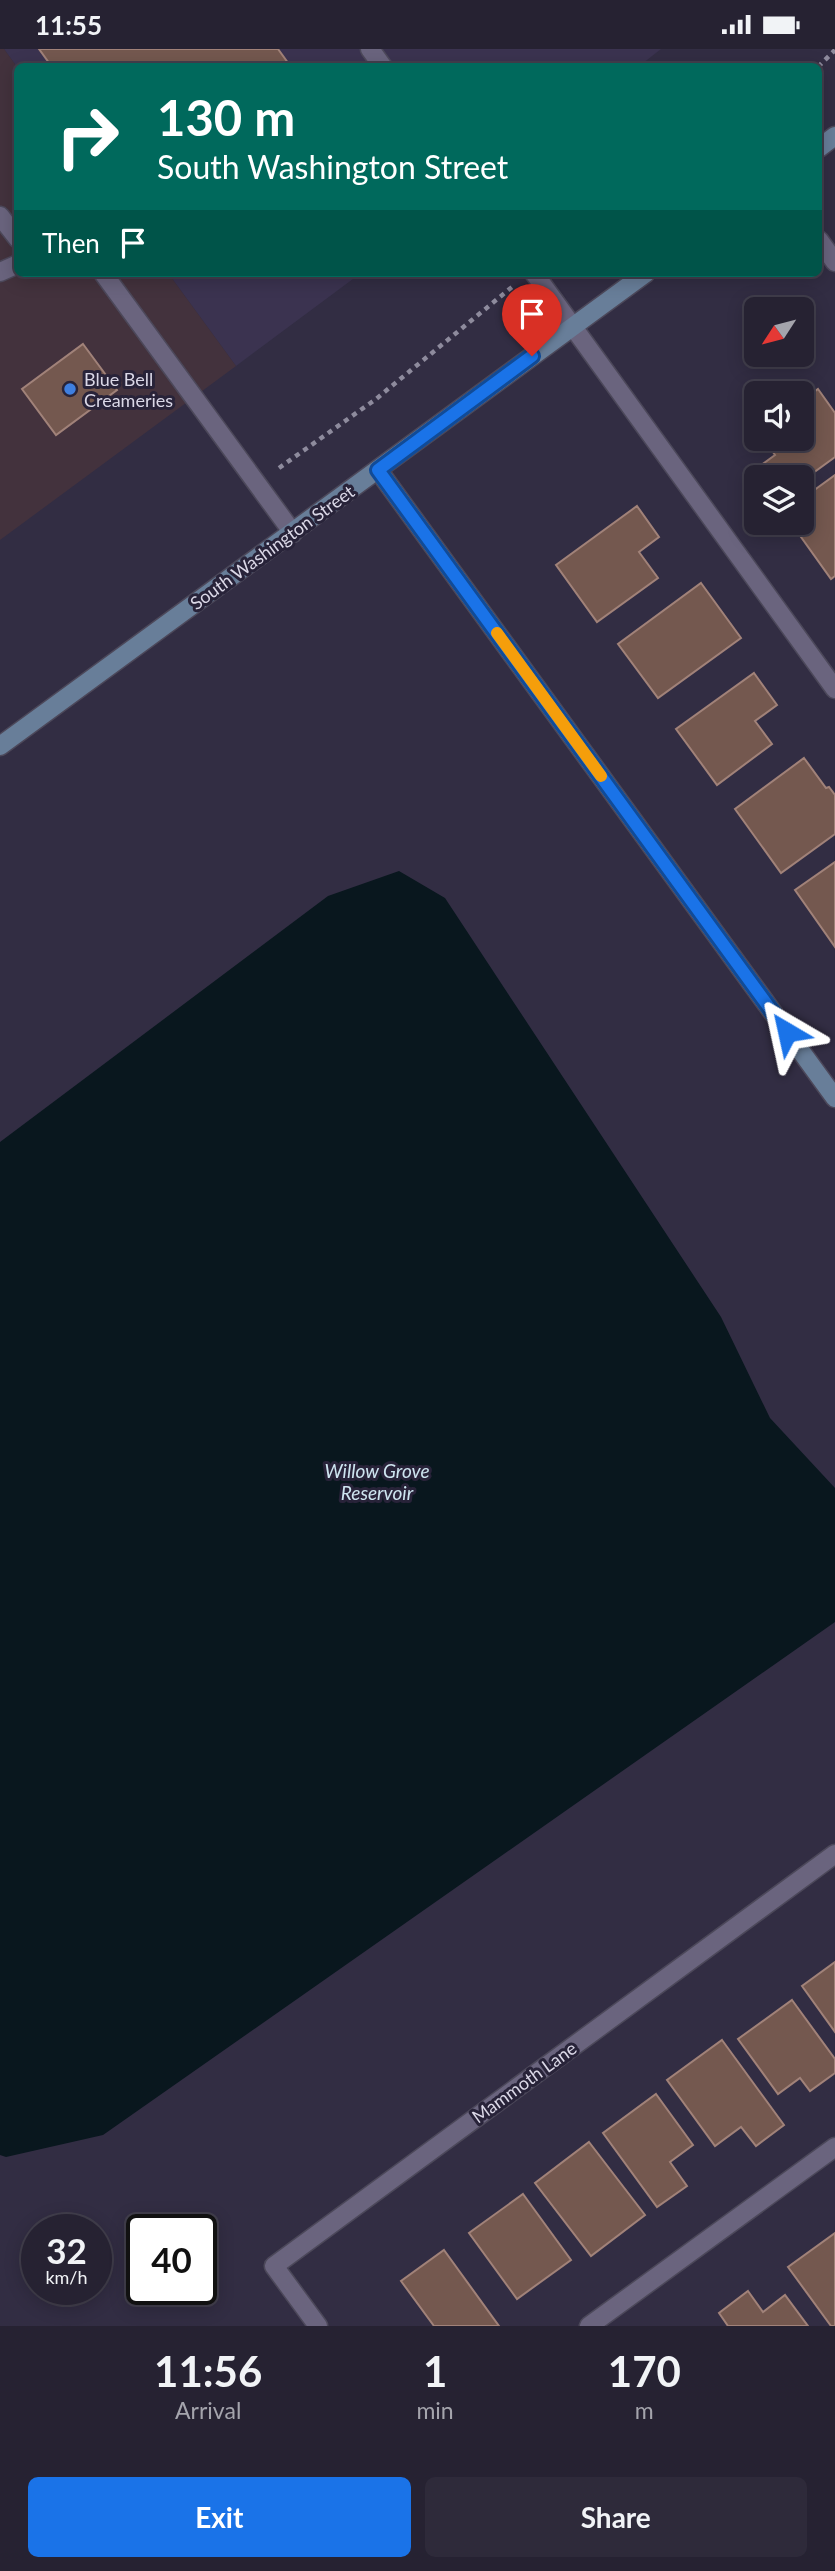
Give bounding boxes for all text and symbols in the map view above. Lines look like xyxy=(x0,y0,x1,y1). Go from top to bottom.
text: 11:55 xyxy=(35,9,102,41)
text: 130 m xyxy=(157,88,295,146)
icon: right xyxy=(42,91,133,182)
text: South Washington Street xyxy=(157,147,508,186)
icon: arrive xyxy=(114,224,152,262)
text: Then xyxy=(42,227,100,259)
pin xyxy=(502,284,562,356)
icon: arrive xyxy=(513,295,551,333)
north arrow xyxy=(744,297,814,367)
map controls xyxy=(744,297,814,535)
place label: Blue Bell Creameries xyxy=(84,368,173,411)
marker: Blue Bell Creameries xyxy=(62,381,78,397)
button: sound xyxy=(744,381,814,451)
button: layers xyxy=(744,465,814,535)
street label: South Washington Street xyxy=(186,480,359,614)
position arrow xyxy=(750,995,824,1069)
water label: Willow Grove Reservoir xyxy=(324,1459,430,1504)
street label: Mammoth Lane xyxy=(467,2037,581,2127)
speed limit sign: 40 xyxy=(126,2214,217,2305)
text: 32 xyxy=(46,2229,87,2271)
text: km/h xyxy=(45,2266,88,2288)
text: 11:56 xyxy=(154,2346,262,2396)
text: 1 xyxy=(423,2346,447,2396)
text: 170 xyxy=(608,2346,681,2396)
text: Arrival xyxy=(175,2396,241,2424)
text: min xyxy=(416,2396,454,2424)
text: m xyxy=(635,2396,654,2424)
button: Exit xyxy=(28,2477,411,2557)
button: Share xyxy=(425,2477,807,2557)

